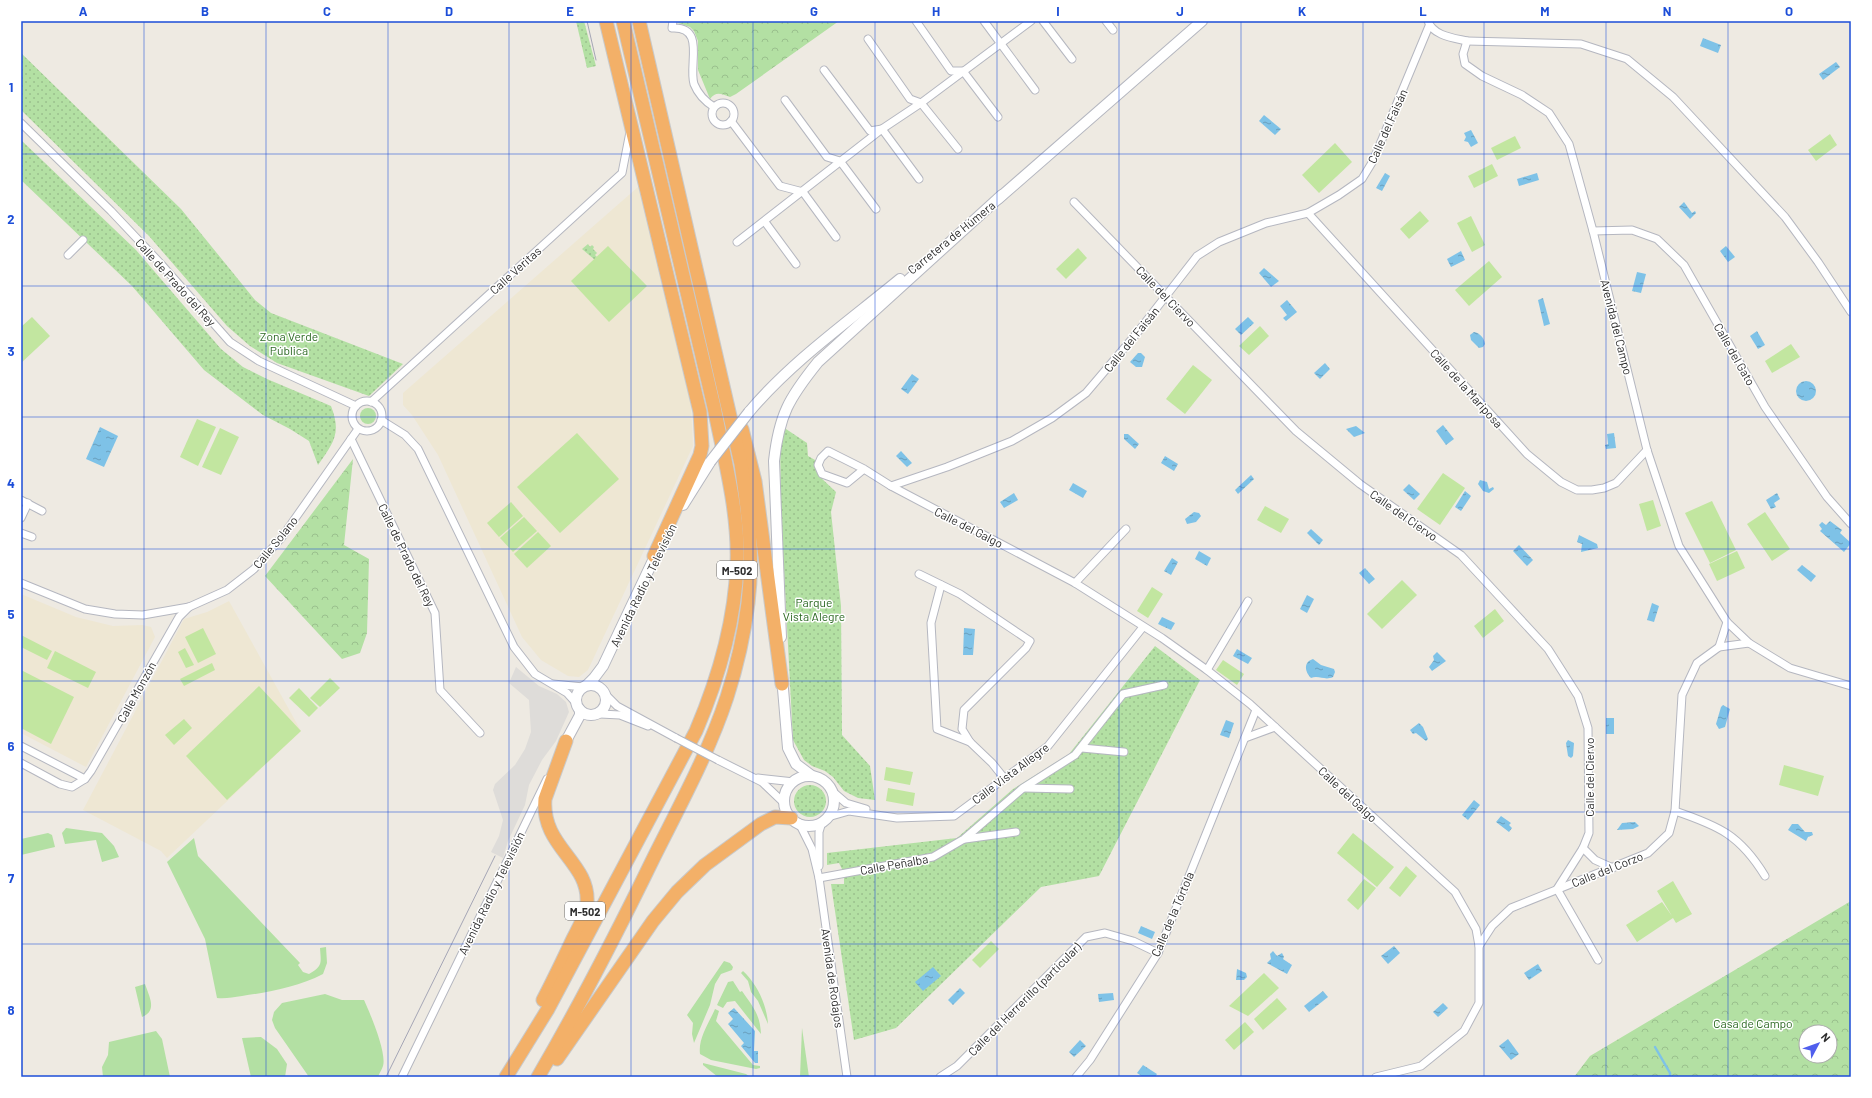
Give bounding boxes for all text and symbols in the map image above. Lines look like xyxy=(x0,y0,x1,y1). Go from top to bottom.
text: A xyxy=(79,3,88,19)
text: B xyxy=(201,3,209,19)
text: C xyxy=(323,3,331,19)
text: D xyxy=(445,3,453,19)
text: E xyxy=(566,3,574,19)
text: F xyxy=(688,3,696,19)
text: G xyxy=(810,3,818,19)
text: H xyxy=(932,3,940,19)
text: I xyxy=(1056,3,1060,19)
text: J xyxy=(1176,3,1184,19)
text: K xyxy=(1298,3,1306,19)
text: L xyxy=(1419,3,1427,19)
text: M xyxy=(1540,3,1550,19)
text: N xyxy=(1663,3,1671,19)
text: O xyxy=(1785,3,1793,19)
text: 1 xyxy=(9,79,13,95)
street label: Calle del Faisán xyxy=(1364,87,1410,165)
street label: Carretera de Húmera xyxy=(905,198,997,276)
text: 2 xyxy=(7,211,15,227)
street label: Calle de Prado del Rey xyxy=(133,235,219,329)
street label: Calle Veritas xyxy=(486,243,544,297)
street label: Calle del Ciervo xyxy=(1133,263,1199,329)
street label: Avenida del Campo xyxy=(1598,278,1636,376)
street label: Calle del Faisán xyxy=(1100,304,1162,374)
street label: Calle del Gato xyxy=(1711,320,1759,388)
park label: Zona Verde Pública xyxy=(260,329,318,357)
text: 3 xyxy=(7,343,15,359)
street label: Calle de la Mariposa xyxy=(1428,346,1506,430)
text: 4 xyxy=(7,475,15,491)
street label: Calle del Ciervo xyxy=(1368,487,1440,543)
street label: Calle de Prado del Rey xyxy=(376,501,438,609)
street label: Calle del Galgo xyxy=(932,504,1006,550)
street label: Calle Solano xyxy=(250,513,300,571)
street label: Avenida Radio y Televisión xyxy=(607,521,679,649)
road number: M-502 xyxy=(717,561,757,579)
park label: Parque Vista Alegre xyxy=(783,595,845,623)
text: 5 xyxy=(7,606,15,622)
street label: Calle Monzón xyxy=(114,659,158,725)
street label: Calle del Ciervo xyxy=(1582,737,1596,817)
text: 6 xyxy=(8,738,15,754)
street label: Calle Vista Allegre xyxy=(969,739,1051,807)
street label: Calle del Galgo xyxy=(1316,763,1380,825)
street label: Avenida Radio y Televisión xyxy=(455,829,527,957)
street label: Calle del Corzo xyxy=(1569,848,1645,890)
street label: Calle Peñalba xyxy=(859,851,929,877)
street label: Calle de la Tórtola xyxy=(1148,869,1196,959)
text: 7 xyxy=(8,870,15,886)
road number: M-502 xyxy=(565,902,605,920)
street label: Avenida de Rodajos xyxy=(819,927,847,1029)
street label: Calle del Herrerillo (particular) xyxy=(965,939,1084,1058)
text: 8 xyxy=(7,1002,15,1018)
park label: Casa de Campo xyxy=(1713,1016,1793,1030)
north arrow xyxy=(1798,1024,1838,1064)
text: N xyxy=(1819,1030,1833,1044)

